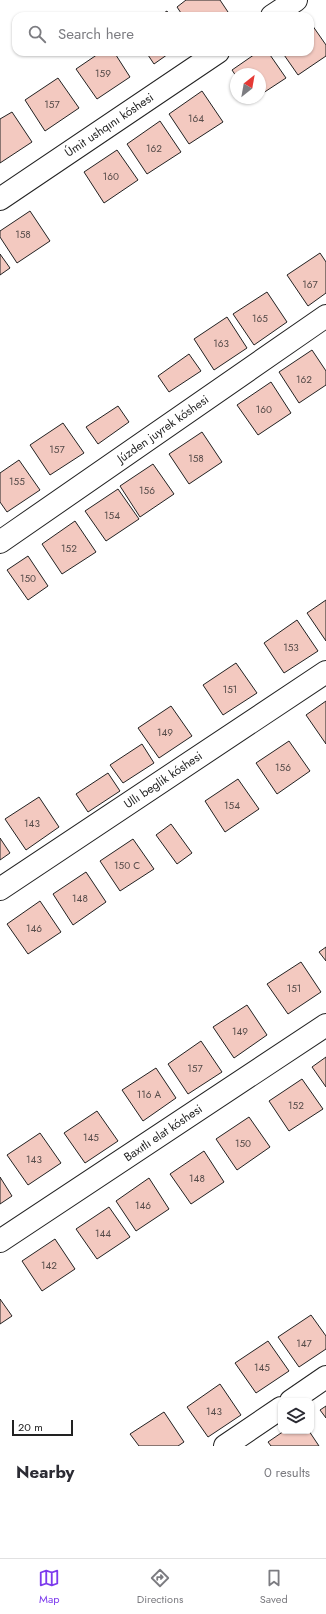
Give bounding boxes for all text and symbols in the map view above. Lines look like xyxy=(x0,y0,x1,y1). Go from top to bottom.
search box xyxy=(12,12,314,56)
icon: search xyxy=(26,23,48,45)
text: Search here xyxy=(58,23,134,45)
house number: 159 xyxy=(95,66,111,81)
north arrow xyxy=(230,68,266,104)
street label: Úmit ushqını kóshesi xyxy=(61,89,157,161)
house number: 157 xyxy=(44,97,60,112)
house number: 164 xyxy=(188,111,204,126)
house number: 162 xyxy=(146,141,162,156)
house number: 160 xyxy=(103,169,119,184)
house number: 158 xyxy=(15,227,31,242)
house number: 167 xyxy=(302,277,319,292)
house number: 165 xyxy=(252,311,268,326)
house number: 163 xyxy=(213,336,229,351)
house number: 162 xyxy=(296,372,312,387)
street label: Júzden juyrek kóshesi xyxy=(112,391,212,469)
house number: 160 xyxy=(256,402,272,417)
house number: 157 xyxy=(49,442,65,457)
house number: 158 xyxy=(188,451,204,466)
house number: 155 xyxy=(9,474,25,489)
house number: 156 xyxy=(139,483,155,498)
house number: 154 xyxy=(104,508,120,523)
house number: 152 xyxy=(61,541,77,556)
house number: 150 xyxy=(20,571,36,586)
house number: 153 xyxy=(283,640,299,655)
house number: 151 xyxy=(223,682,237,697)
house number: 149 xyxy=(157,725,173,740)
street label: Ullı beglik kóshesi xyxy=(120,747,206,813)
house number: 156 xyxy=(275,760,291,775)
house number: 154 xyxy=(224,798,240,813)
house number: 143 xyxy=(24,816,40,831)
house number: 150 С xyxy=(114,858,140,873)
house number: 148 xyxy=(72,891,88,906)
house number: 146 xyxy=(26,921,42,936)
house number: 151 xyxy=(287,981,301,996)
house number: 149 xyxy=(232,1024,248,1039)
house number: 157 xyxy=(187,1061,203,1076)
house number: 116 А xyxy=(137,1087,162,1102)
house number: 152 xyxy=(288,1098,304,1113)
street label: Baxıtlı elat kóshesi xyxy=(120,1100,206,1166)
house number: 145 xyxy=(83,1130,99,1145)
house number: 150 xyxy=(235,1136,251,1151)
house number: 143 xyxy=(26,1152,42,1167)
house number: 148 xyxy=(189,1171,205,1186)
house number: 146 xyxy=(135,1198,151,1213)
house number: 144 xyxy=(95,1226,111,1241)
house number: 142 xyxy=(41,1258,57,1273)
house number: 147 xyxy=(296,1336,313,1351)
house number: 145 xyxy=(254,1360,270,1375)
map controls xyxy=(278,1398,314,1434)
button: layers xyxy=(278,1398,314,1434)
house number: 143 xyxy=(206,1404,222,1419)
scale bar xyxy=(12,1418,73,1437)
text: 20 m xyxy=(18,1419,43,1435)
text: Nearby xyxy=(16,1460,74,1484)
text: 0 results xyxy=(264,1463,310,1482)
tab: Map xyxy=(38,1567,60,1607)
tab: Directions xyxy=(137,1567,183,1607)
tab: Saved xyxy=(260,1567,288,1607)

